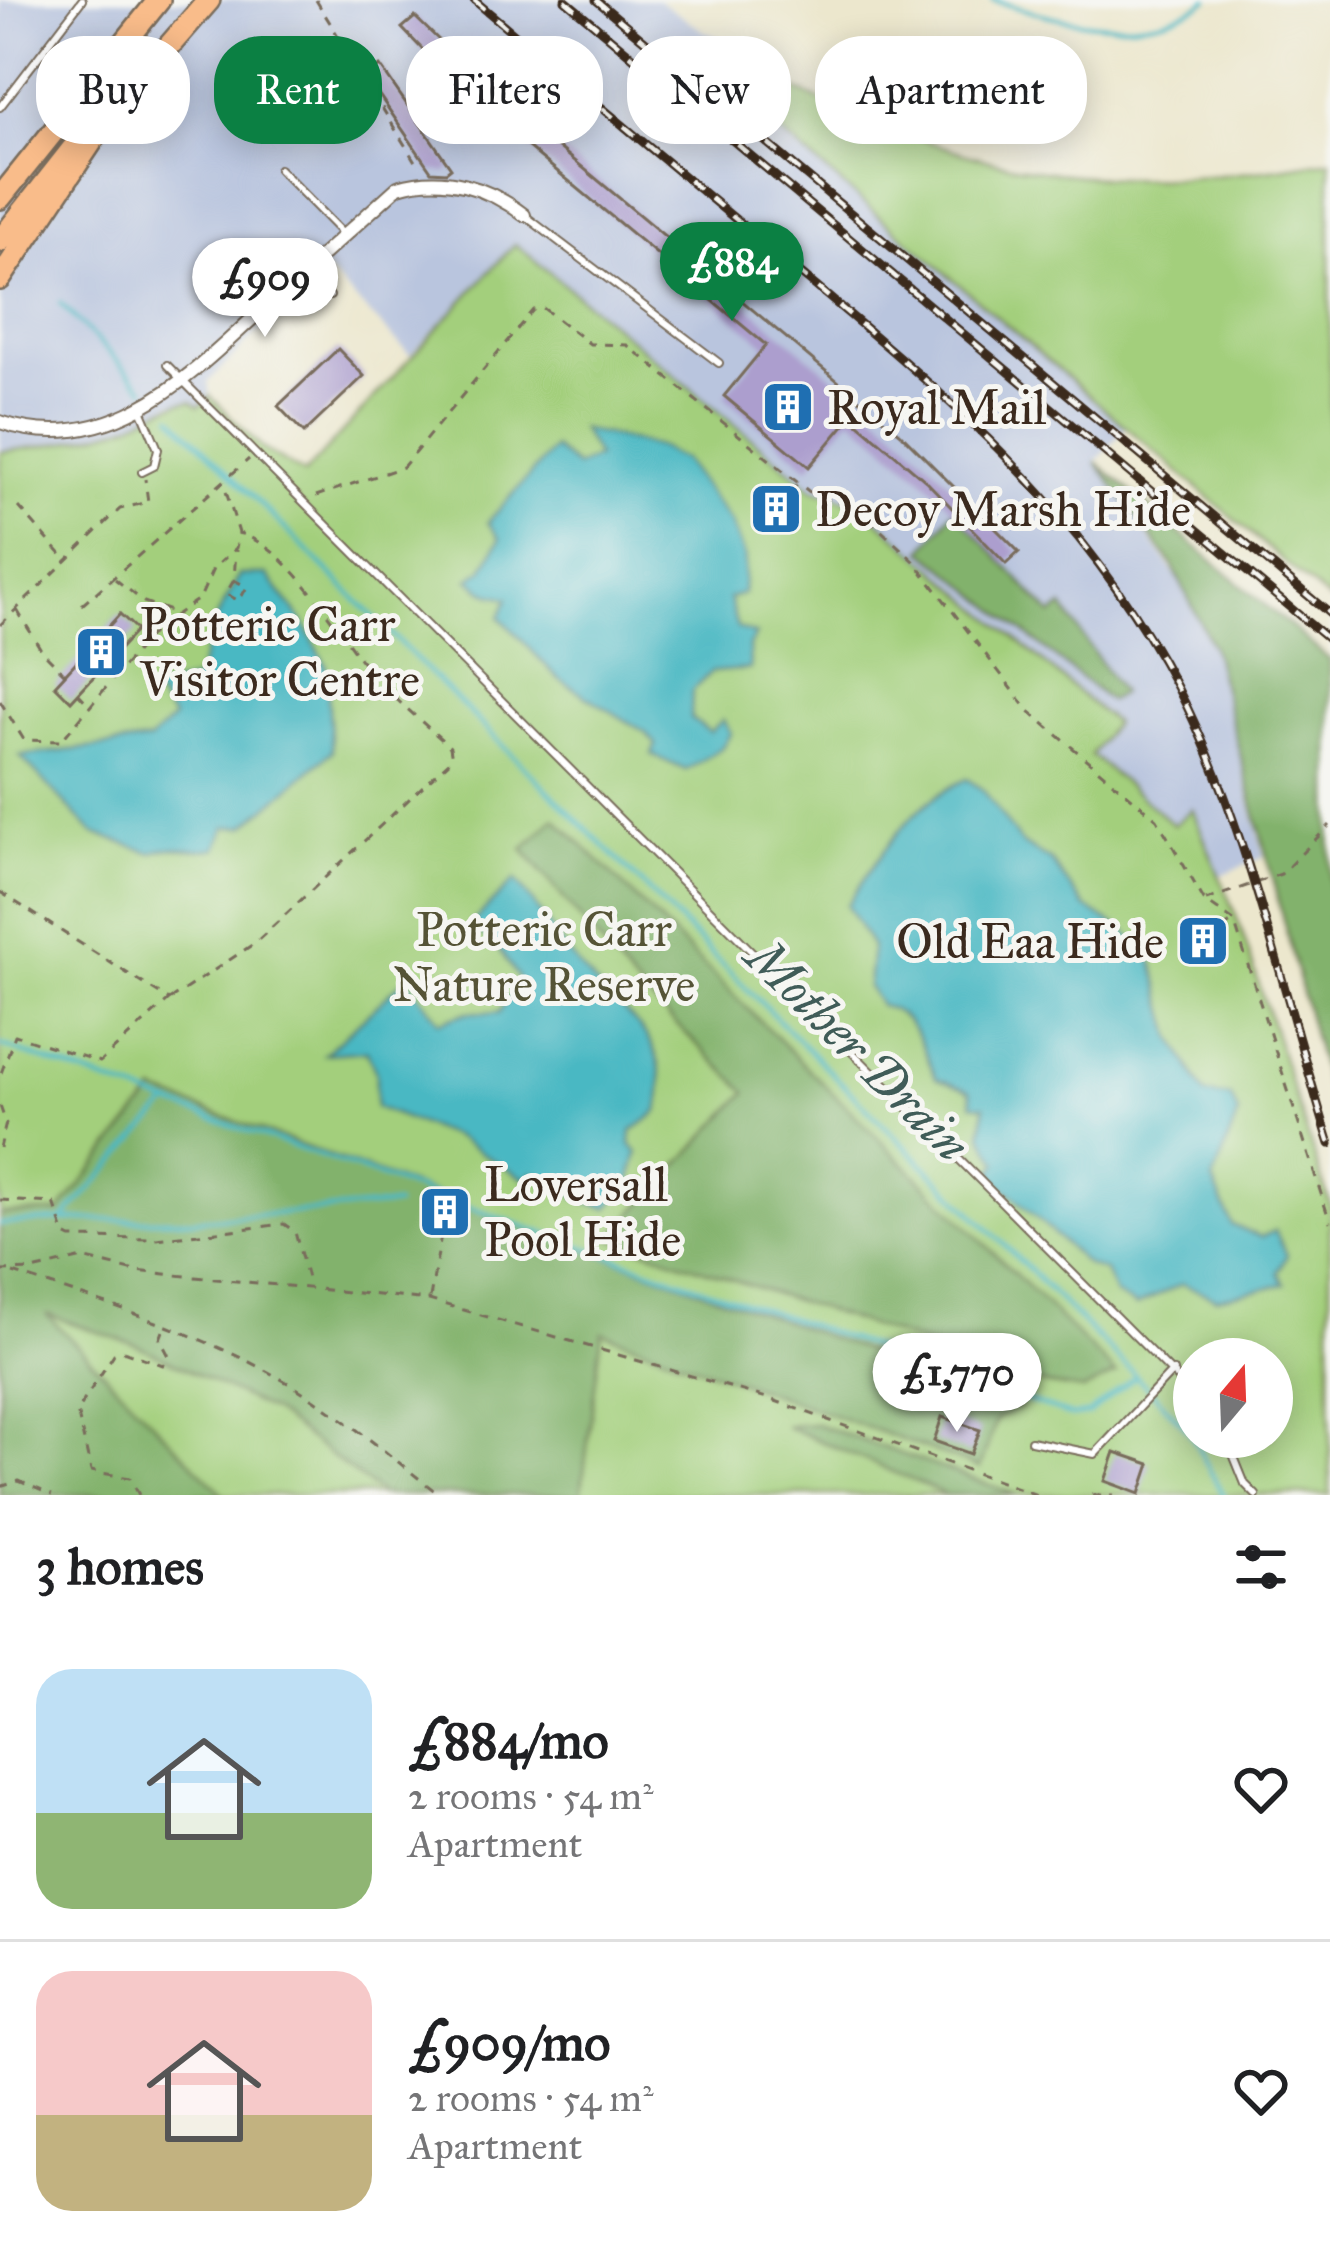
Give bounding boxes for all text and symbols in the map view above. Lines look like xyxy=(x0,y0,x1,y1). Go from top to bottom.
chip: Buy xyxy=(36,36,190,144)
chip: Rent xyxy=(214,36,382,144)
chip: Filters xyxy=(406,36,603,144)
chip: New xyxy=(627,36,791,144)
chip: Apartment xyxy=(815,36,1087,144)
pin: £884 xyxy=(661,222,803,324)
text: £884 xyxy=(687,237,777,285)
pin: £909 xyxy=(194,238,336,340)
text: £909 xyxy=(219,253,311,301)
place label: Royal Mail xyxy=(827,378,1046,437)
building icon: Royal Mail xyxy=(760,379,816,435)
place label: Decoy Marsh Hide xyxy=(815,480,1191,539)
building icon: Decoy Marsh Hide xyxy=(748,481,804,537)
place label: Potteric Carr Visitor Centre xyxy=(139,595,420,709)
building icon: Potteric Carr Visitor Centre xyxy=(73,624,129,680)
park label: Potteric Carr Nature Reserve xyxy=(393,900,695,1014)
place label: Old Eaa Hide xyxy=(896,912,1164,971)
building icon: Old Eaa Hide xyxy=(1175,913,1231,969)
water label: Mother Drain xyxy=(730,923,983,1175)
place label: Loversall Pool Hide xyxy=(484,1155,681,1269)
building icon: Loversall Pool Hide xyxy=(417,1184,473,1240)
pin: £1,770 xyxy=(859,1333,1055,1435)
north arrow xyxy=(1173,1338,1293,1458)
map controls xyxy=(1173,1338,1293,1458)
text: £1,770 xyxy=(900,1348,1014,1396)
icon: filters xyxy=(1228,1534,1294,1600)
text: 3 homes xyxy=(36,1536,204,1598)
text: £884/mo xyxy=(408,1710,609,1772)
icon: home xyxy=(132,1717,276,1861)
icon: heart xyxy=(1228,1756,1294,1822)
text: 2 rooms · 54 m² xyxy=(408,1772,653,1820)
text: Apartment xyxy=(408,1820,582,1868)
text: £909/mo xyxy=(408,2012,610,2074)
icon: home xyxy=(132,2019,276,2163)
icon: heart xyxy=(1228,2058,1294,2124)
text: 2 rooms · 54 m² xyxy=(408,2074,653,2122)
text: Apartment xyxy=(408,2122,582,2170)

